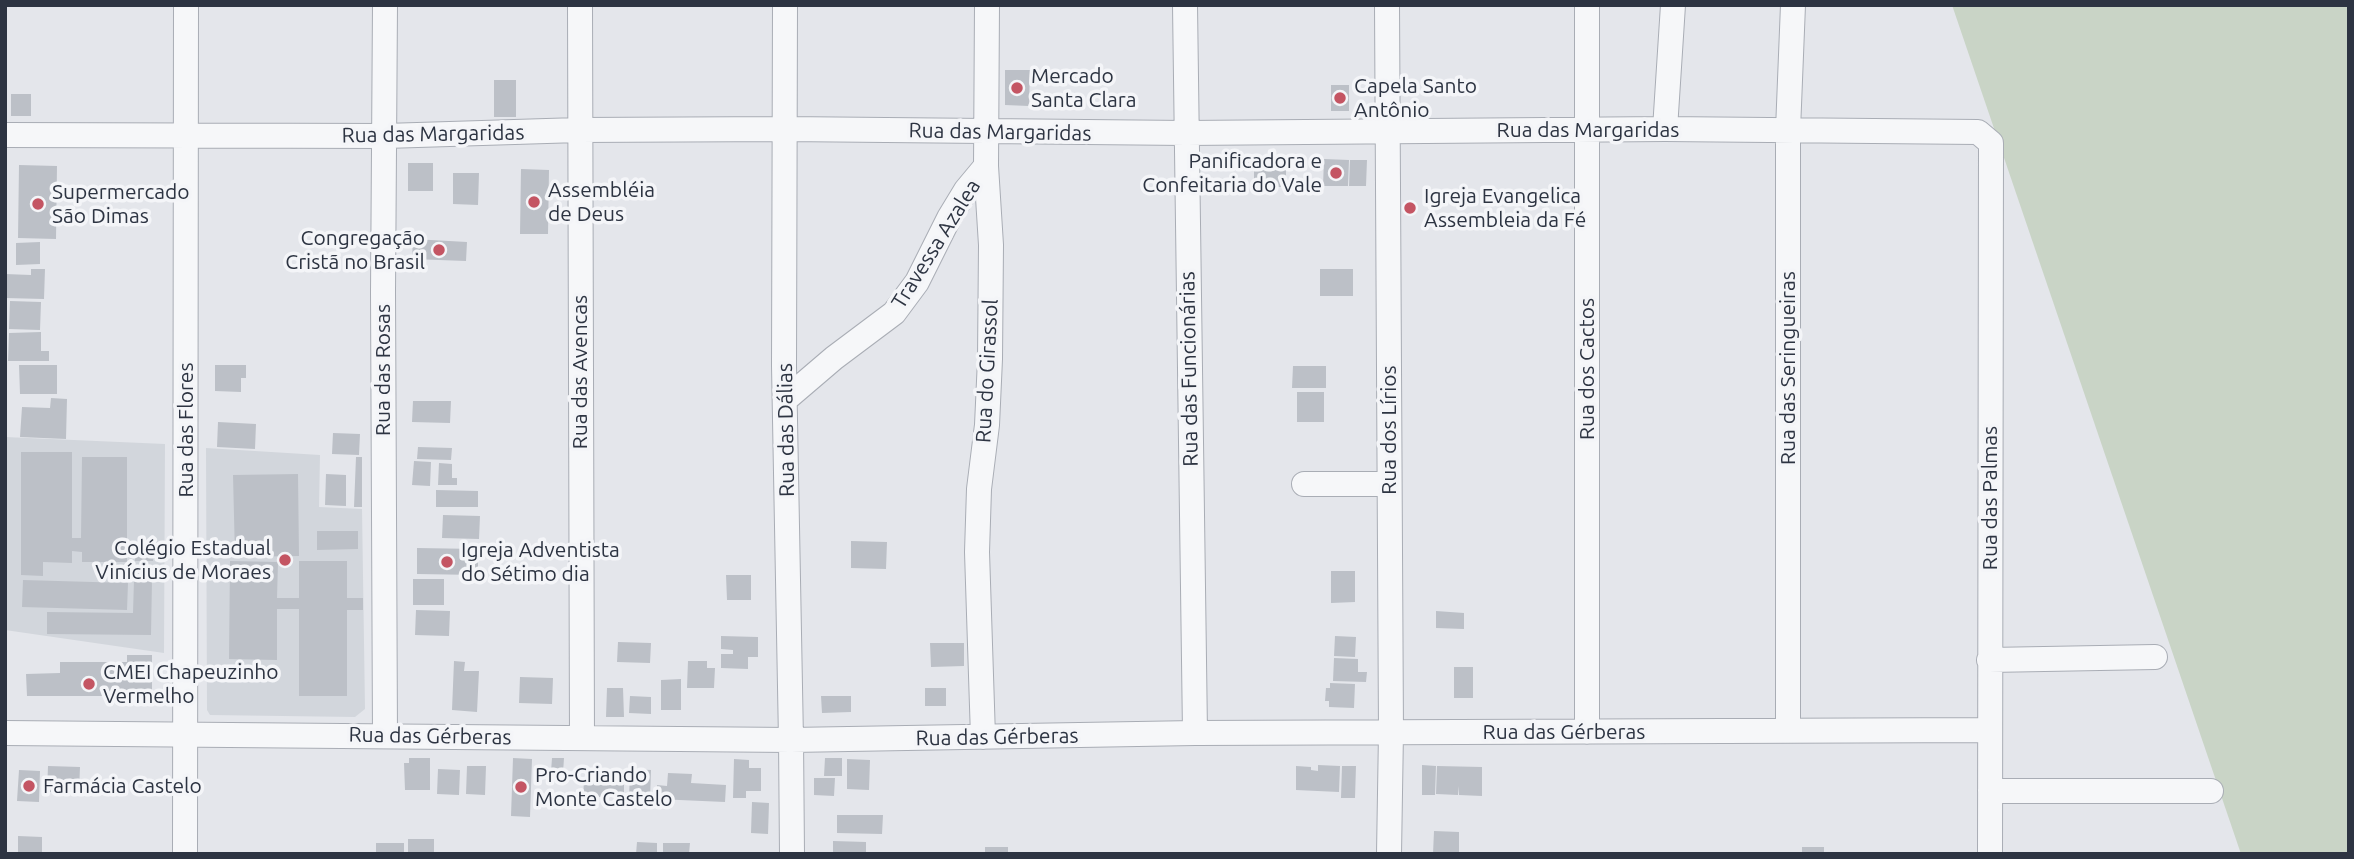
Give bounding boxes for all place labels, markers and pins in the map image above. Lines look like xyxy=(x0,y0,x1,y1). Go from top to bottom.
place label: Mercado Santa Clara xyxy=(1031,63,1137,113)
place label: Capela Santo Antônio xyxy=(1354,73,1477,123)
marker: Mercado Santa Clara xyxy=(1009,80,1025,96)
marker: Capela Santo Antônio xyxy=(1332,90,1348,106)
place label: Panificadora e Confeitaria do Vale xyxy=(1142,148,1322,198)
marker: Panificadora e Confeitaria do Vale xyxy=(1328,165,1344,181)
place label: Assembléia de Deus xyxy=(548,177,655,227)
place label: Supermercado São Dimas xyxy=(52,179,190,229)
place label: Igreja Evangelica Assembleia da Fé xyxy=(1424,183,1586,233)
marker: Assembléia de Deus xyxy=(526,194,542,210)
marker: Supermercado São Dimas xyxy=(30,196,46,212)
marker: Igreja Evangelica Assembleia da Fé xyxy=(1402,200,1418,216)
place label: Congregação Cristã no Brasil xyxy=(285,225,425,275)
marker: Congregação Cristã no Brasil xyxy=(431,242,447,258)
place label: Colégio Estadual Vinícius de Moraes xyxy=(95,535,271,585)
place label: Igreja Adventista do Sétimo dia xyxy=(461,537,620,587)
marker: Colégio Estadual Vinícius de Moraes xyxy=(277,552,293,568)
marker: Igreja Adventista do Sétimo dia xyxy=(439,554,455,570)
place label: CMEI Chapeuzinho Vermelho xyxy=(103,659,279,709)
marker: CMEI Chapeuzinho Vermelho xyxy=(81,676,97,692)
place label: Pro-Criando Monte Castelo xyxy=(535,762,673,812)
place label: Farmácia Castelo xyxy=(43,773,202,799)
marker: Farmácia Castelo xyxy=(21,778,37,794)
marker: Pro-Criando Monte Castelo xyxy=(513,779,529,795)

